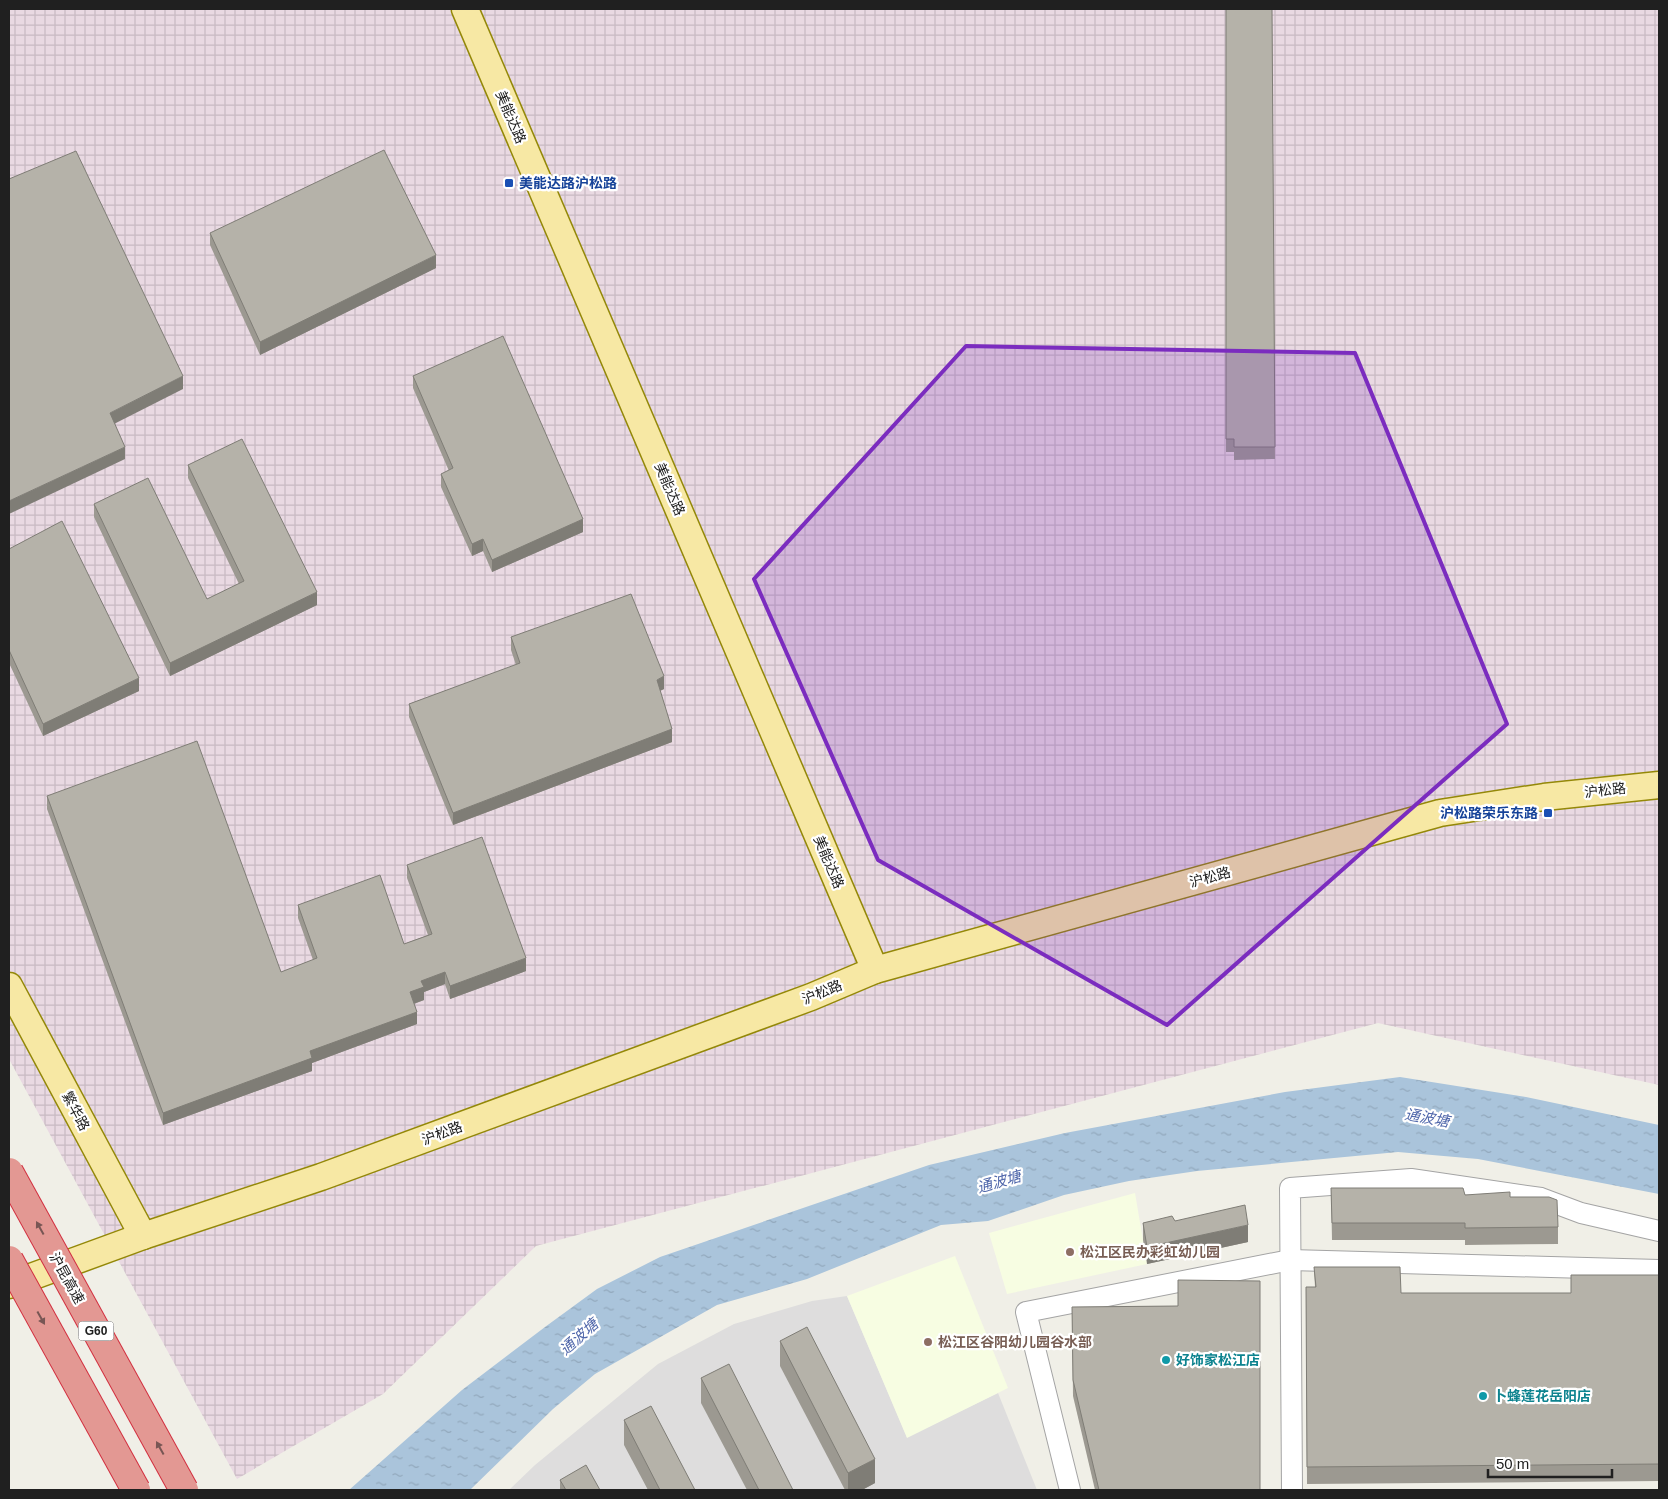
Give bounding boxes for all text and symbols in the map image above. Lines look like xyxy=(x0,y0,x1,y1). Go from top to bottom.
street label: 美能达路 xyxy=(493,88,529,146)
place label: 美能达路沪松路 xyxy=(519,175,617,191)
marker: 美能达路沪松路 xyxy=(503,177,515,189)
street label: 美能达路 xyxy=(652,460,688,518)
street label: 沪松路 xyxy=(1583,780,1627,800)
place label: 沪松路荣乐东路 xyxy=(1440,805,1538,821)
marker: 沪松路荣乐东路 xyxy=(1542,807,1554,819)
street label: 美能达路 xyxy=(811,833,847,891)
street label: 沪松路 xyxy=(1188,864,1232,890)
street label: 沪松路 xyxy=(800,977,844,1007)
street label: 繁华路 xyxy=(59,1089,93,1133)
water label: 通波塘 xyxy=(1403,1105,1454,1130)
street label: 沪松路 xyxy=(420,1118,464,1148)
water label: 通波塘 xyxy=(975,1166,1026,1196)
one-way arrow xyxy=(36,1221,44,1236)
place label: 松江区民办彩虹幼儿园 xyxy=(1080,1244,1220,1260)
marker: 松江区民办彩虹幼儿园 xyxy=(1064,1246,1076,1258)
street label: 沪昆高速 xyxy=(46,1250,88,1306)
one-way arrow xyxy=(37,1310,45,1325)
water label: 通波塘 xyxy=(556,1313,603,1358)
road number: G60 xyxy=(78,1322,114,1340)
place label: 松江区谷阳幼儿园谷水部 xyxy=(938,1334,1092,1350)
marker: 松江区谷阳幼儿园谷水部 xyxy=(922,1336,934,1348)
place label: 好饰家松江店 xyxy=(1176,1352,1260,1368)
marker: 好饰家松江店 xyxy=(1160,1354,1172,1366)
place label: 卜蜂莲花岳阳店 xyxy=(1493,1388,1591,1404)
marker: 卜蜂莲花岳阳店 xyxy=(1477,1390,1489,1402)
one-way arrow xyxy=(156,1440,164,1455)
scale bar xyxy=(1488,1446,1612,1478)
text: 50 m xyxy=(1496,1455,1529,1472)

